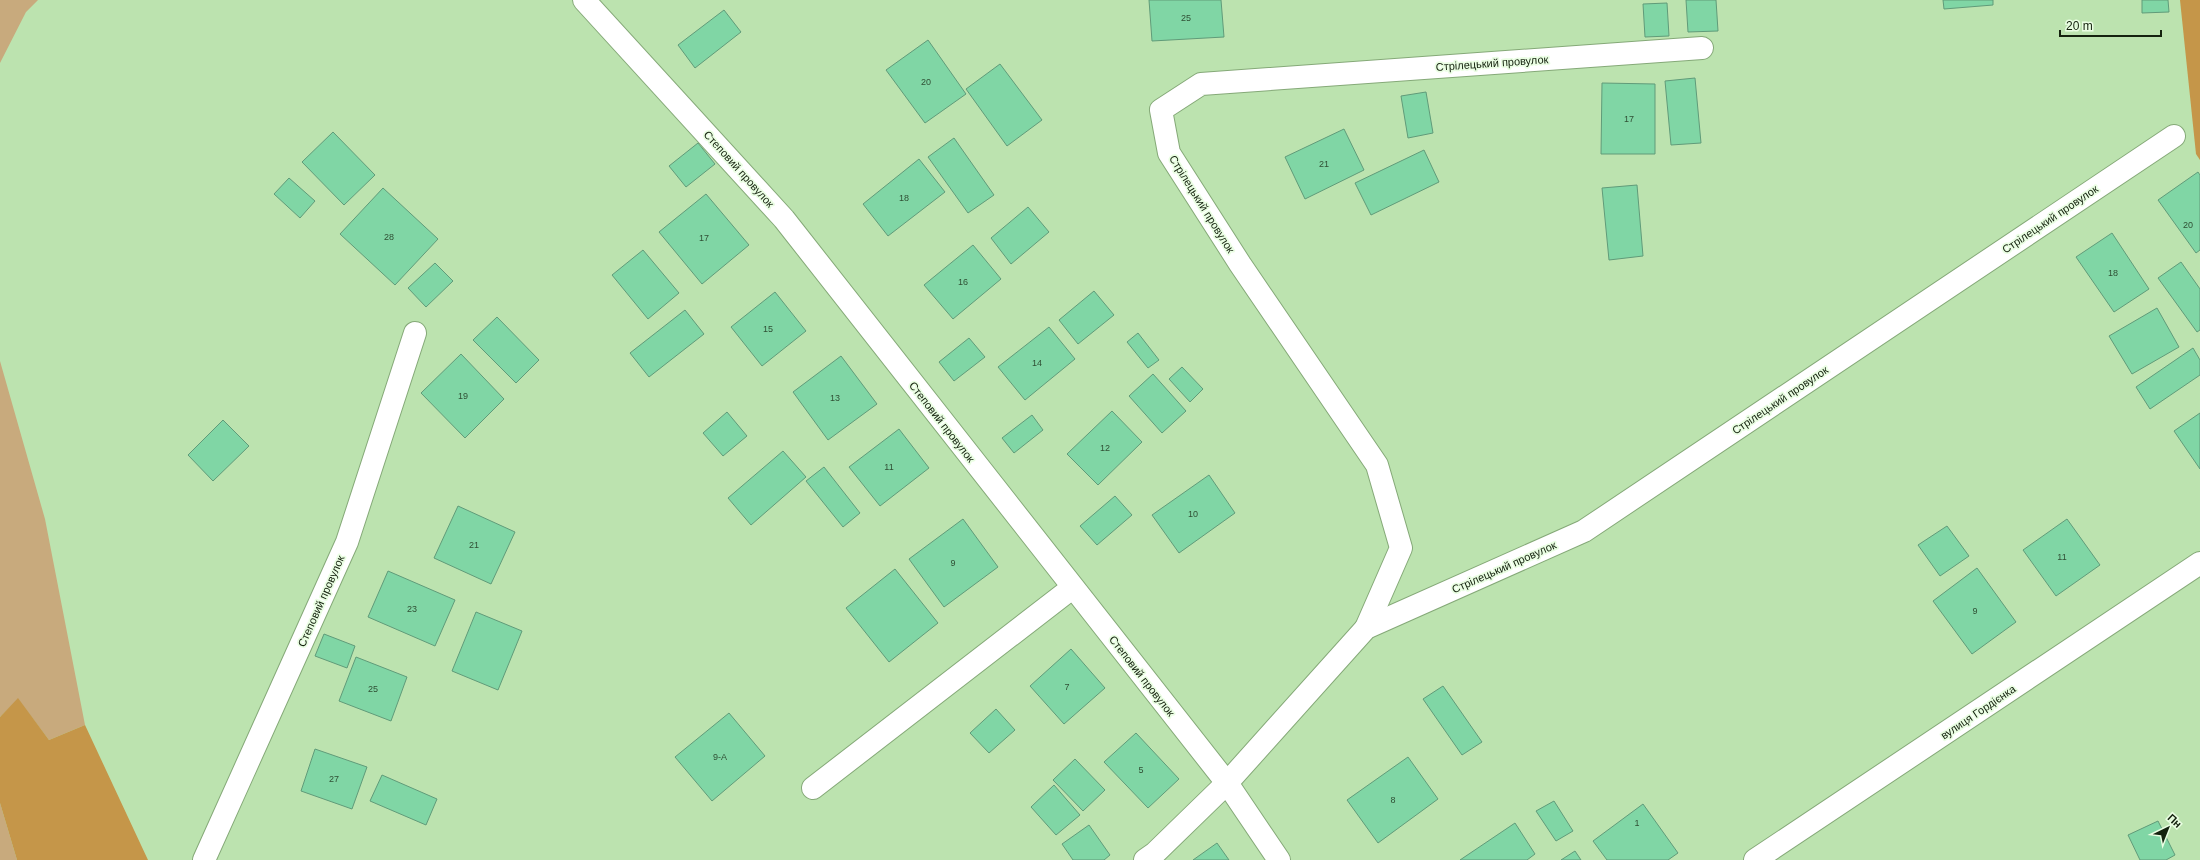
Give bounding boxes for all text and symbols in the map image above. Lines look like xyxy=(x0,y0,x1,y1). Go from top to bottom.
scale bar xyxy=(2060,12,2161,38)
house number: 25 xyxy=(1181,13,1191,23)
text: 20 m xyxy=(2066,19,2093,33)
street label: Стрілецький провулок xyxy=(1435,53,1549,73)
house number: 20 xyxy=(921,77,931,87)
house number: 17 xyxy=(1624,114,1634,124)
street label: Степовий провулок xyxy=(701,128,777,210)
street label: Стрілецький провулок xyxy=(1167,153,1237,255)
house number: 21 xyxy=(1319,159,1329,169)
street label: Стрілецький провулок xyxy=(2000,182,2100,256)
house number: 18 xyxy=(899,193,909,203)
house number: 20 xyxy=(2183,220,2193,230)
house number: 28 xyxy=(384,232,394,242)
house number: 17 xyxy=(699,233,709,243)
house number: 18 xyxy=(2108,268,2118,278)
house number: 16 xyxy=(958,277,968,287)
house number: 15 xyxy=(763,324,773,334)
house number: 14 xyxy=(1032,358,1042,368)
street label: Стрілецький провулок xyxy=(1730,363,1830,437)
street label: Степовий провулок xyxy=(907,379,977,465)
house number: 19 xyxy=(458,391,468,401)
house number: 13 xyxy=(830,393,840,403)
house number: 12 xyxy=(1100,443,1110,453)
house number: 11 xyxy=(884,462,894,472)
house number: 10 xyxy=(1188,509,1198,519)
street label: Стрілецький провулок xyxy=(1450,539,1558,595)
house number: 21 xyxy=(469,540,479,550)
house number: 11 xyxy=(2057,552,2067,562)
street label: Степовий провулок xyxy=(295,553,347,649)
house number: 9 xyxy=(950,558,956,568)
house number: 23 xyxy=(407,604,417,614)
house number: 9 xyxy=(1972,606,1978,616)
street label: Степовий провулок xyxy=(1107,633,1177,719)
house number: 7 xyxy=(1064,682,1070,692)
street label: вулиця Гордієнка xyxy=(1938,682,2018,741)
house number: 25 xyxy=(368,684,378,694)
house number: 9-А xyxy=(713,752,727,762)
house number: 5 xyxy=(1138,765,1144,775)
house number: 27 xyxy=(329,774,339,784)
house number: 8 xyxy=(1390,795,1396,805)
north arrow xyxy=(2148,808,2188,848)
text: Пн xyxy=(2165,811,2184,830)
house number: 1 xyxy=(1634,818,1640,828)

